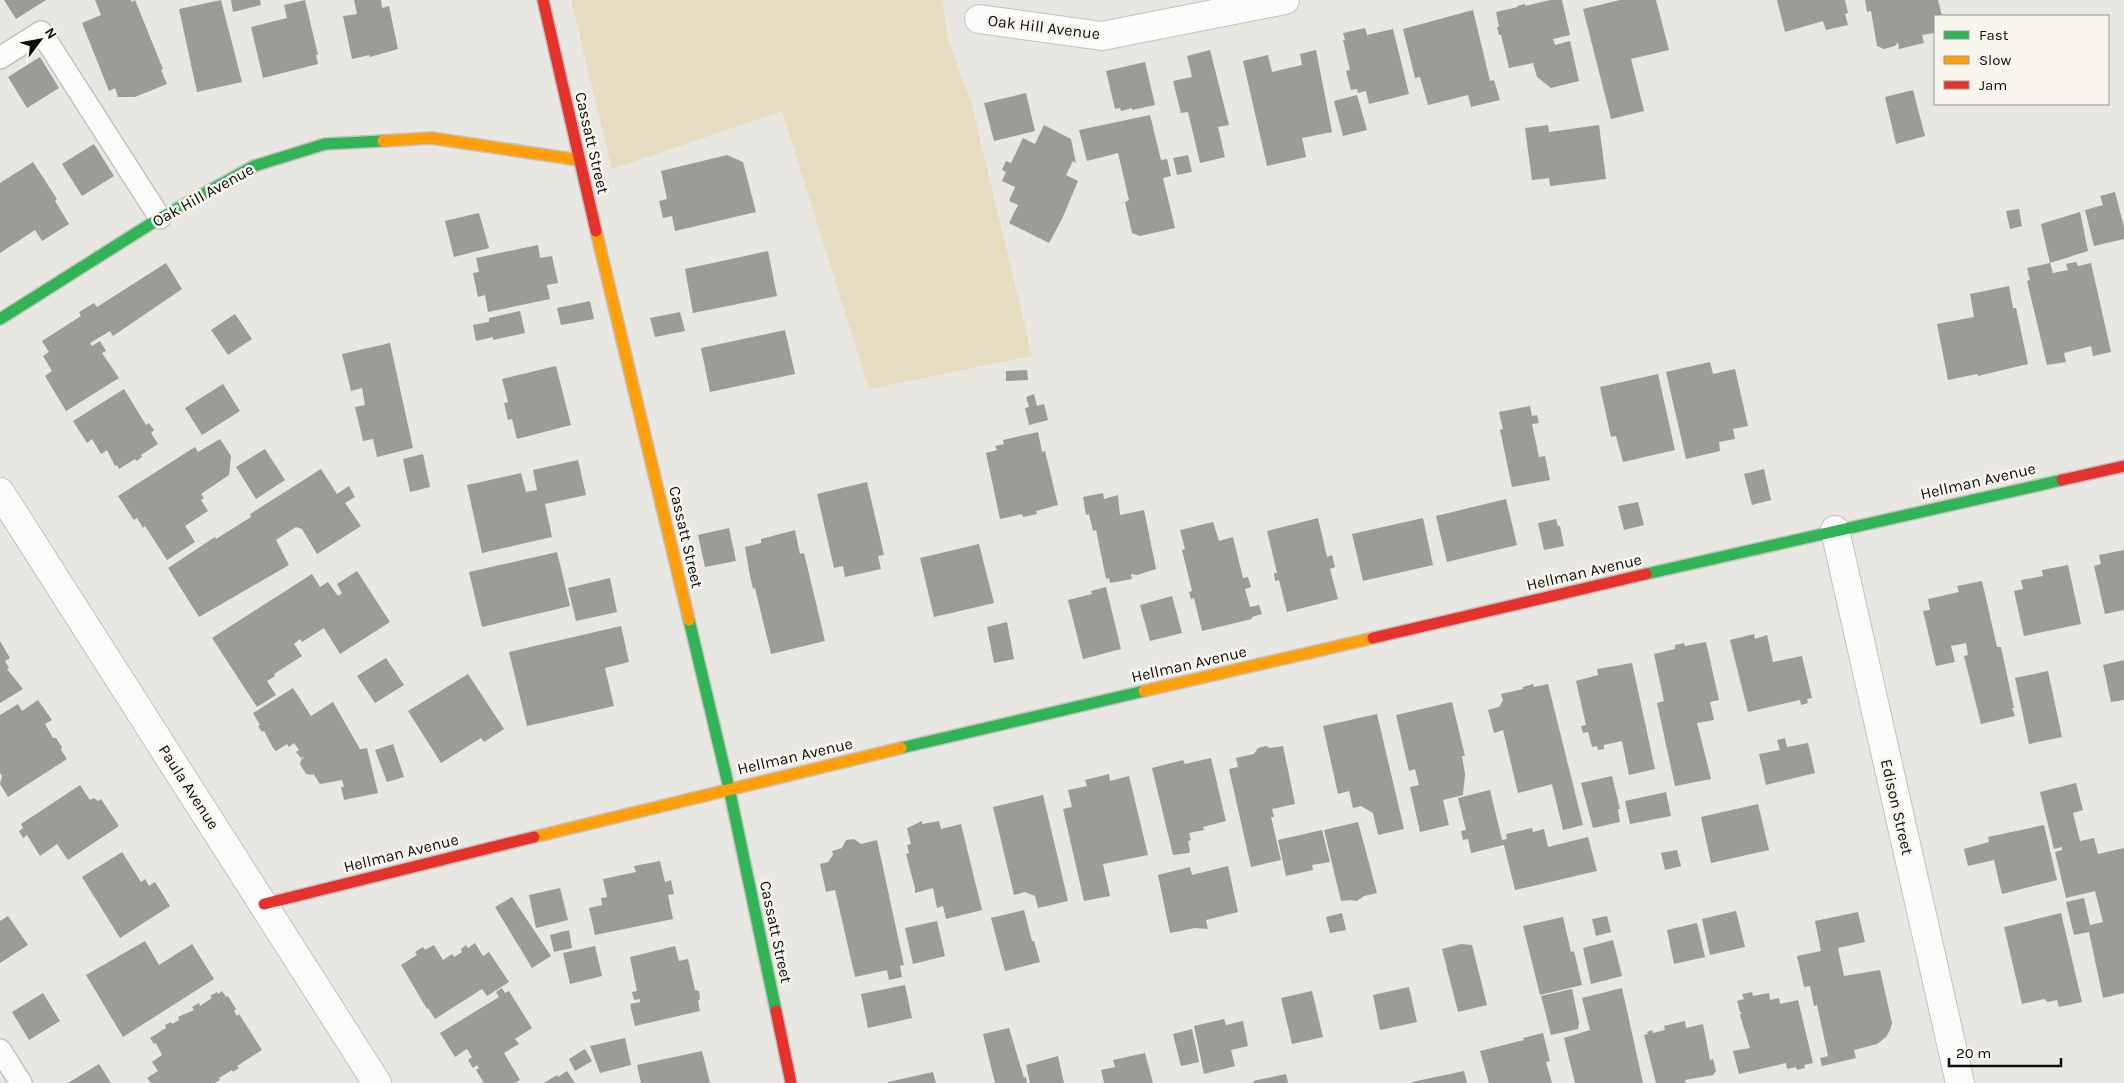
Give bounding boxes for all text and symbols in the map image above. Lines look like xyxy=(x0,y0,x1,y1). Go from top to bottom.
street label: Oak Hill Avenue xyxy=(987,11,1101,43)
north arrow xyxy=(15,15,65,65)
legend xyxy=(1934,15,2109,105)
text: N xyxy=(41,25,60,42)
text: Fast xyxy=(1979,26,2009,44)
text: Slow xyxy=(1979,51,2011,69)
text: Jam xyxy=(1979,76,2007,94)
street label: Cassatt Street xyxy=(571,90,613,196)
street label: Oak Hill Avenue xyxy=(149,159,257,231)
street label: Hellman Avenue xyxy=(1918,458,2038,504)
street label: Cassatt Street xyxy=(665,484,707,590)
street label: Hellman Avenue xyxy=(1524,549,1644,595)
street label: Hellman Avenue xyxy=(1129,641,1249,687)
street label: Hellman Avenue xyxy=(735,733,855,779)
street label: Paula Avenue xyxy=(155,741,223,833)
street label: Edison Street xyxy=(1877,757,1917,857)
street label: Hellman Avenue xyxy=(342,830,460,876)
street label: Cassatt Street xyxy=(756,879,796,985)
scale bar xyxy=(1949,1036,2062,1068)
text: 20 m xyxy=(1956,1044,1991,1062)

